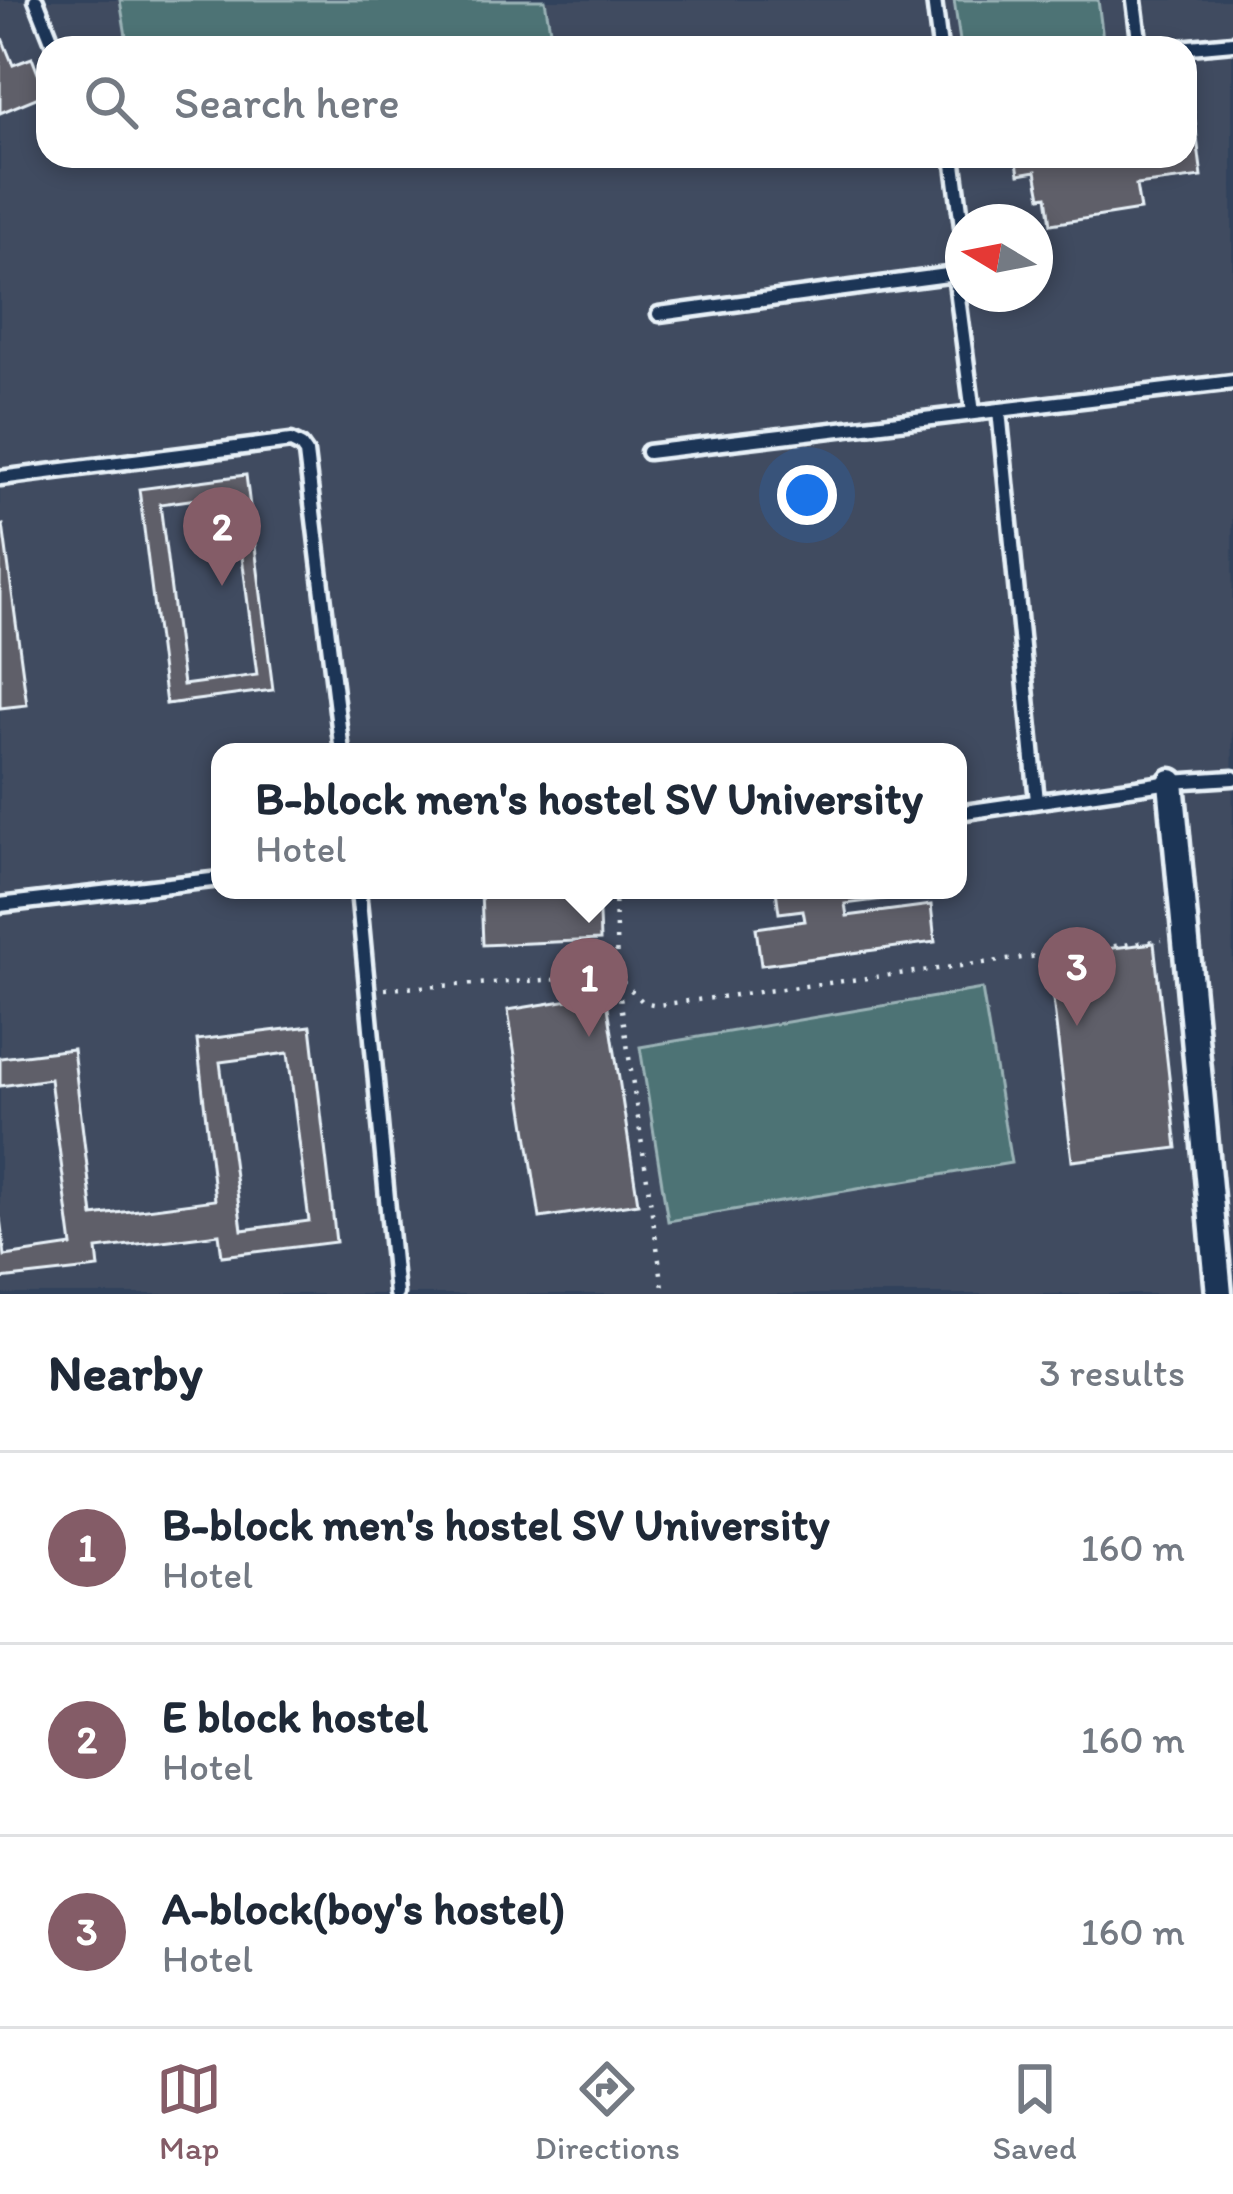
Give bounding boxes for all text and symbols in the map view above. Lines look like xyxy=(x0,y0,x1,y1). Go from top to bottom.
search box xyxy=(36,36,1197,168)
icon: search xyxy=(78,69,144,135)
text: Search here xyxy=(174,75,400,129)
north arrow xyxy=(945,204,1053,312)
your location xyxy=(777,465,837,525)
pin: 2 xyxy=(183,487,261,586)
popup xyxy=(211,743,967,899)
text: B-block men's hostel SV University xyxy=(255,771,923,825)
text: Hotel xyxy=(255,825,346,872)
pin: 3 xyxy=(1038,927,1116,1026)
pin: 1 xyxy=(550,938,628,1037)
text: Nearby xyxy=(48,1342,203,1403)
text: 3 results xyxy=(1039,1349,1185,1396)
text: B-block men's hostel SV University xyxy=(162,1497,830,1551)
text: 1 xyxy=(78,1524,96,1571)
text: 160 m xyxy=(1081,1524,1185,1571)
text: Hotel xyxy=(162,1551,253,1598)
text: E block hostel xyxy=(162,1689,428,1743)
text: 2 xyxy=(77,1716,97,1763)
text: 160 m xyxy=(1081,1716,1185,1763)
text: Hotel xyxy=(162,1743,253,1790)
text: A-block(boy's hostel) xyxy=(162,1881,565,1935)
text: 3 xyxy=(76,1908,98,1955)
text: 160 m xyxy=(1081,1908,1185,1955)
text: Hotel xyxy=(162,1935,253,1982)
tab: Map xyxy=(156,2056,222,2167)
tab: Directions xyxy=(535,2056,680,2167)
tab: Saved xyxy=(993,2056,1077,2167)

